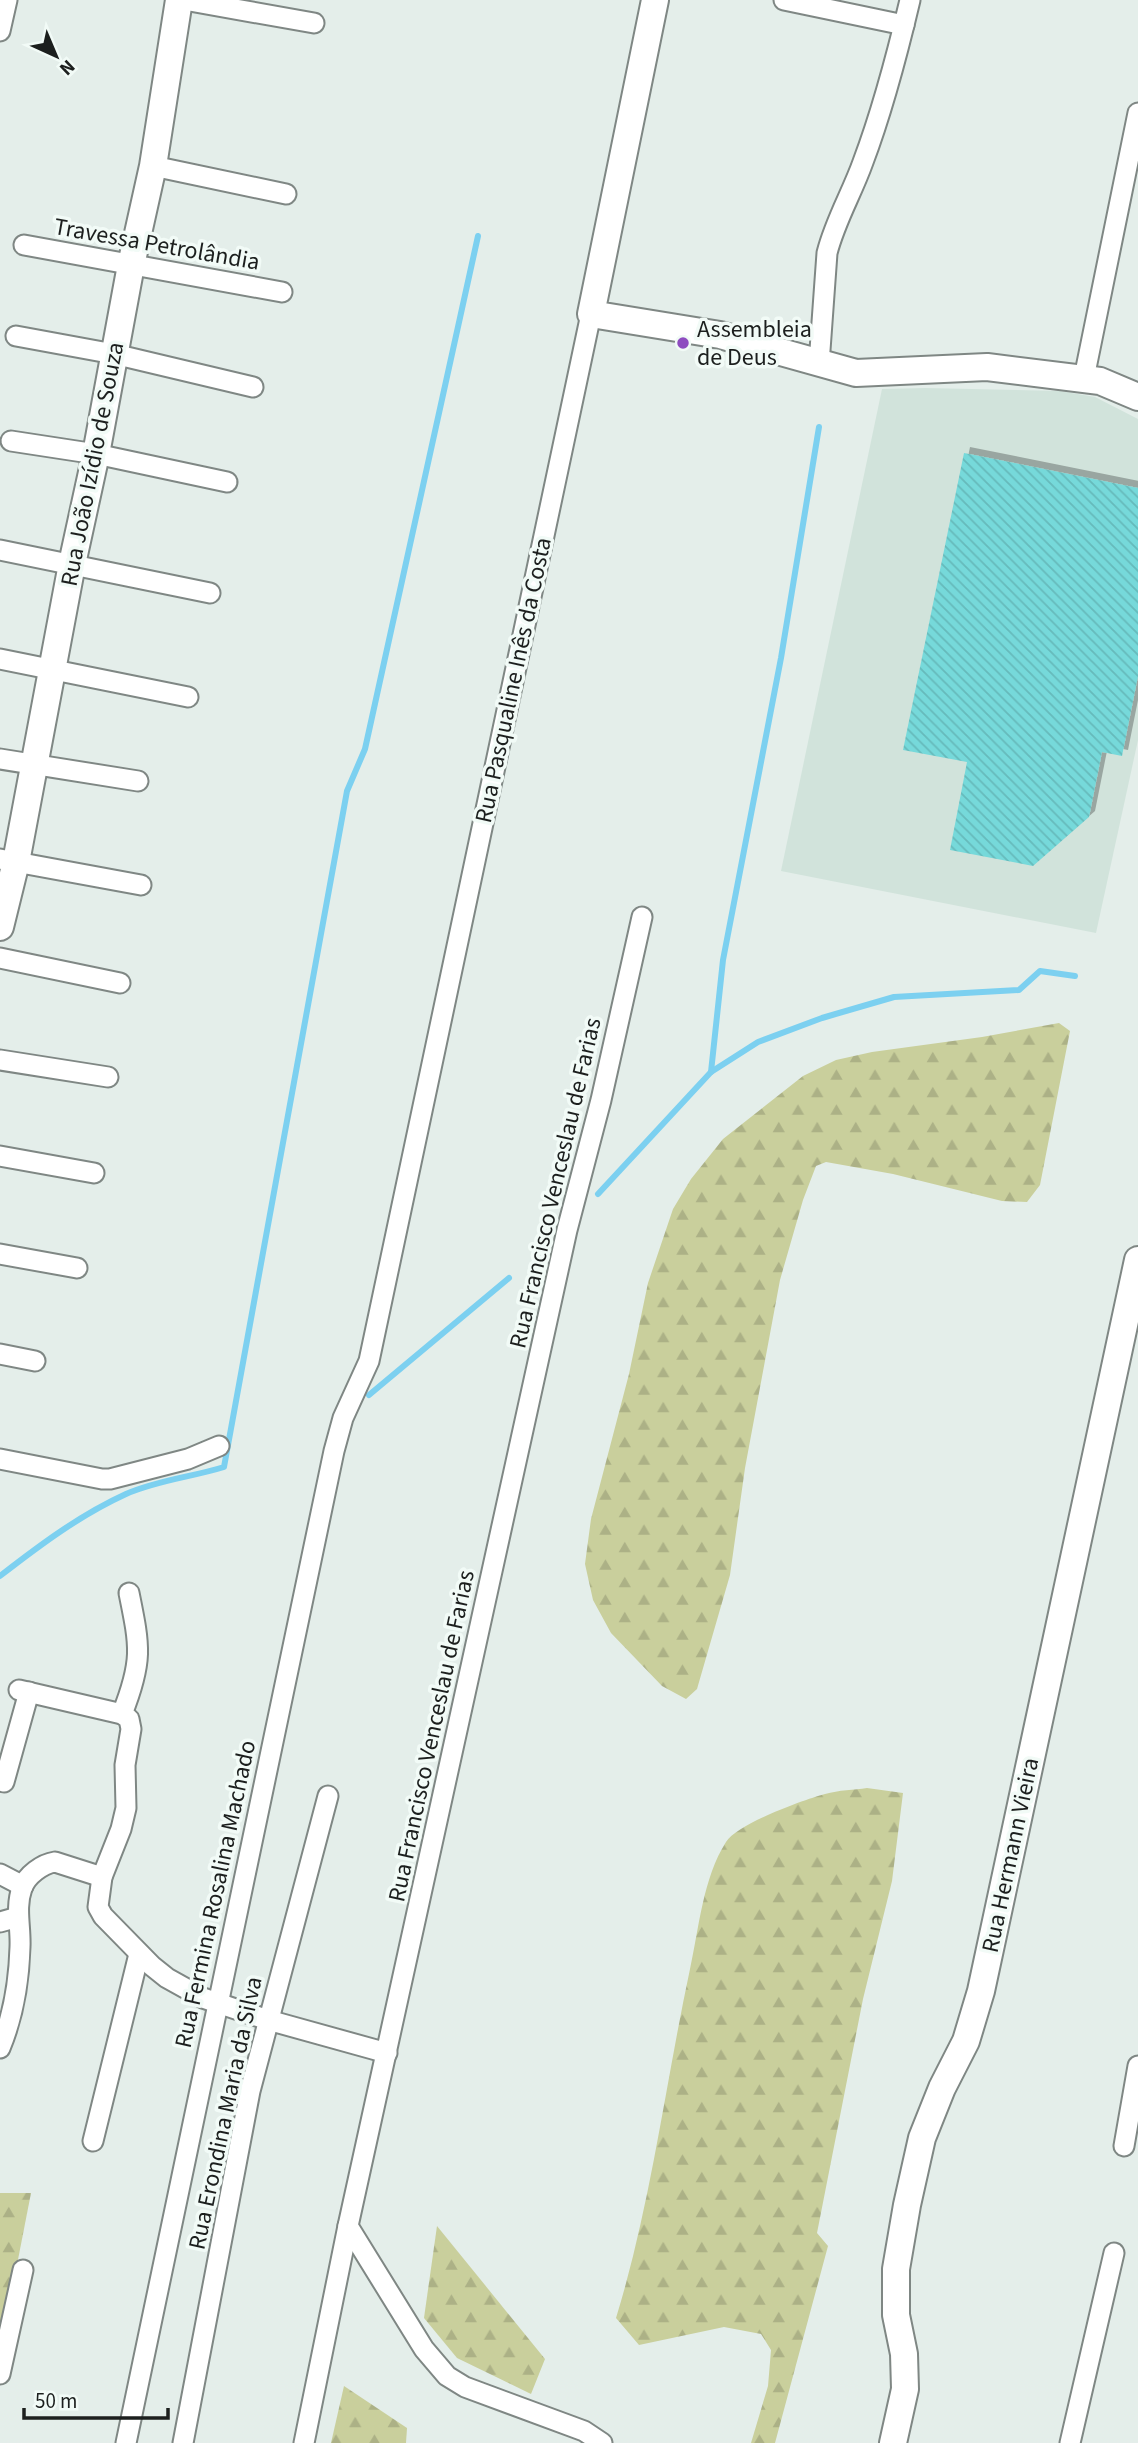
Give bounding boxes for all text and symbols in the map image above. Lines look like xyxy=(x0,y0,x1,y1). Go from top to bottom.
north arrow xyxy=(21,21,91,91)
text: N xyxy=(53,53,81,81)
street label: Travessa Petrolândia xyxy=(51,209,262,280)
place label: Assembleia de Deus xyxy=(697,312,812,375)
marker: Assembleia de Deus xyxy=(675,335,691,351)
street label: Rua João Izídio de Souza xyxy=(52,339,133,589)
street label: Rua Pasqualine Inês da Costa xyxy=(466,534,561,826)
street label: Rua Francisco Venceslau de Farias xyxy=(500,1014,611,1352)
street label: Rua Francisco Venceslau de Farias xyxy=(379,1567,484,1905)
street label: Rua Fermina Rosalina Machado xyxy=(166,1737,265,2051)
street label: Rua Hermann Vieira xyxy=(973,1754,1048,1956)
street label: Rua Erondina Maria da Silva xyxy=(179,1973,272,2253)
scale bar xyxy=(24,2376,168,2420)
text: 50 m xyxy=(35,2386,77,2416)

